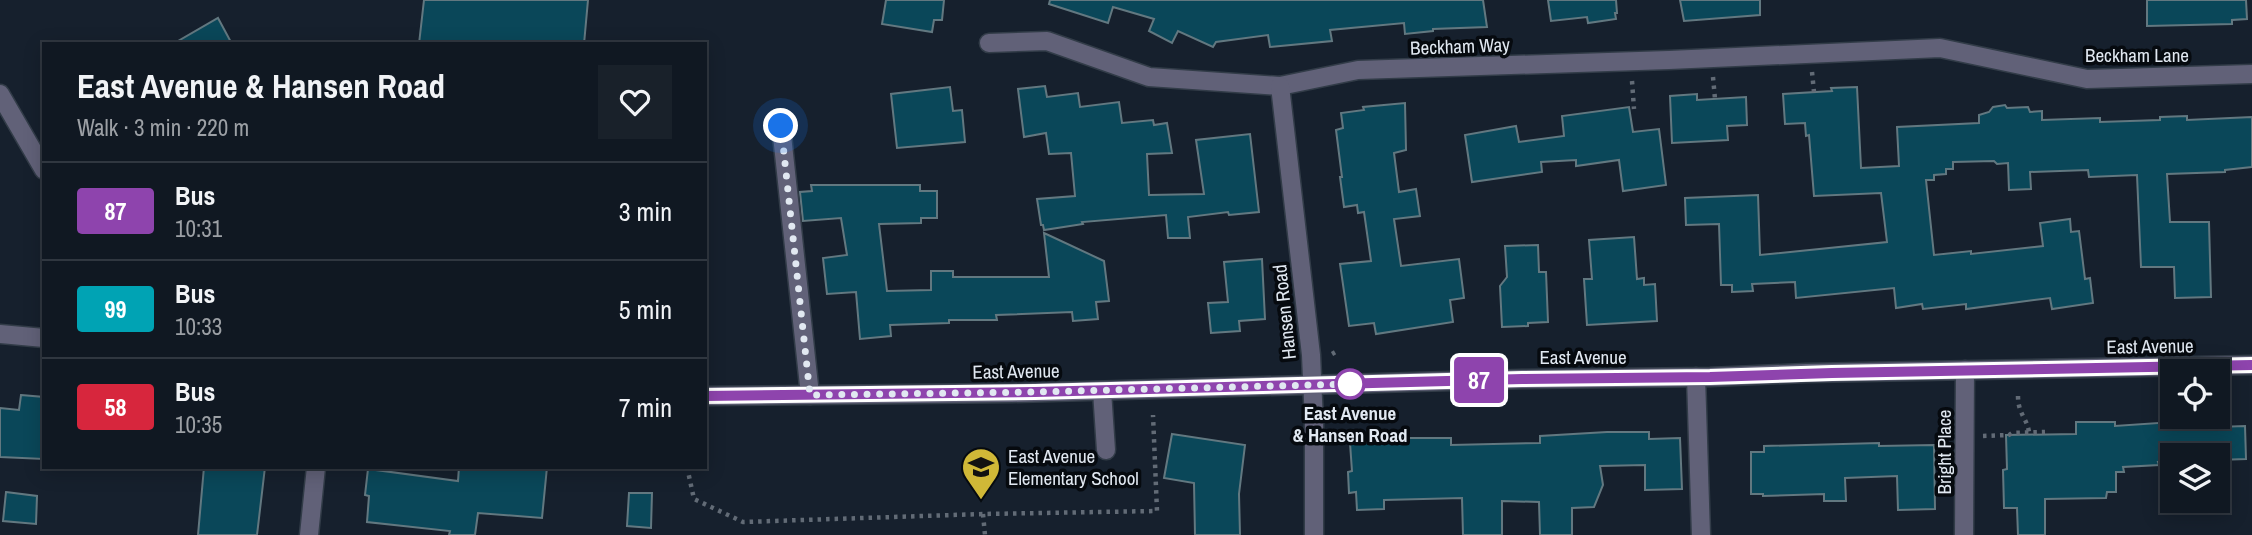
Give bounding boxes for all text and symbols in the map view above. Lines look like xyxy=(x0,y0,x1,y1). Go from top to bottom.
street label: Beckham Way xyxy=(1410,31,1511,61)
street label: Beckham Lane xyxy=(2085,42,2189,68)
text: East Avenue & Hansen Road xyxy=(77,64,445,108)
button: heart xyxy=(598,65,672,139)
your location xyxy=(763,108,798,143)
text: Walk · 3 min · 220 m xyxy=(77,112,249,143)
text: Bus xyxy=(175,178,215,213)
text: 3 min xyxy=(619,194,672,229)
text: 87 xyxy=(105,195,126,227)
text: 10:31 xyxy=(175,213,222,244)
street label: Hansen Road xyxy=(1266,263,1302,361)
text: Bus xyxy=(175,276,215,311)
text: 5 min xyxy=(619,292,672,327)
text: 99 xyxy=(105,293,126,325)
text: 10:33 xyxy=(175,311,222,342)
street label: East Avenue xyxy=(2106,332,2194,360)
street label: East Avenue xyxy=(1539,344,1627,370)
street label: East Avenue xyxy=(972,357,1060,385)
line badge: 87 xyxy=(1448,357,1510,403)
map controls xyxy=(2160,359,2230,513)
button: locate xyxy=(2160,359,2230,429)
text: 87 xyxy=(1468,364,1490,396)
marker: East Avenue & Hansen Road xyxy=(1335,369,1365,399)
text: Bus xyxy=(175,374,215,409)
text: 7 min xyxy=(619,390,672,425)
text: 58 xyxy=(105,391,126,423)
place label: East Avenue & Hansen Road xyxy=(1292,400,1408,448)
text: 10:35 xyxy=(175,409,222,440)
street label: Bright Place xyxy=(1931,410,1957,494)
place label: East Avenue Elementary School xyxy=(1008,443,1139,491)
button: layers xyxy=(2160,443,2230,513)
school or university icon: East Avenue Elementary School xyxy=(960,446,1002,501)

